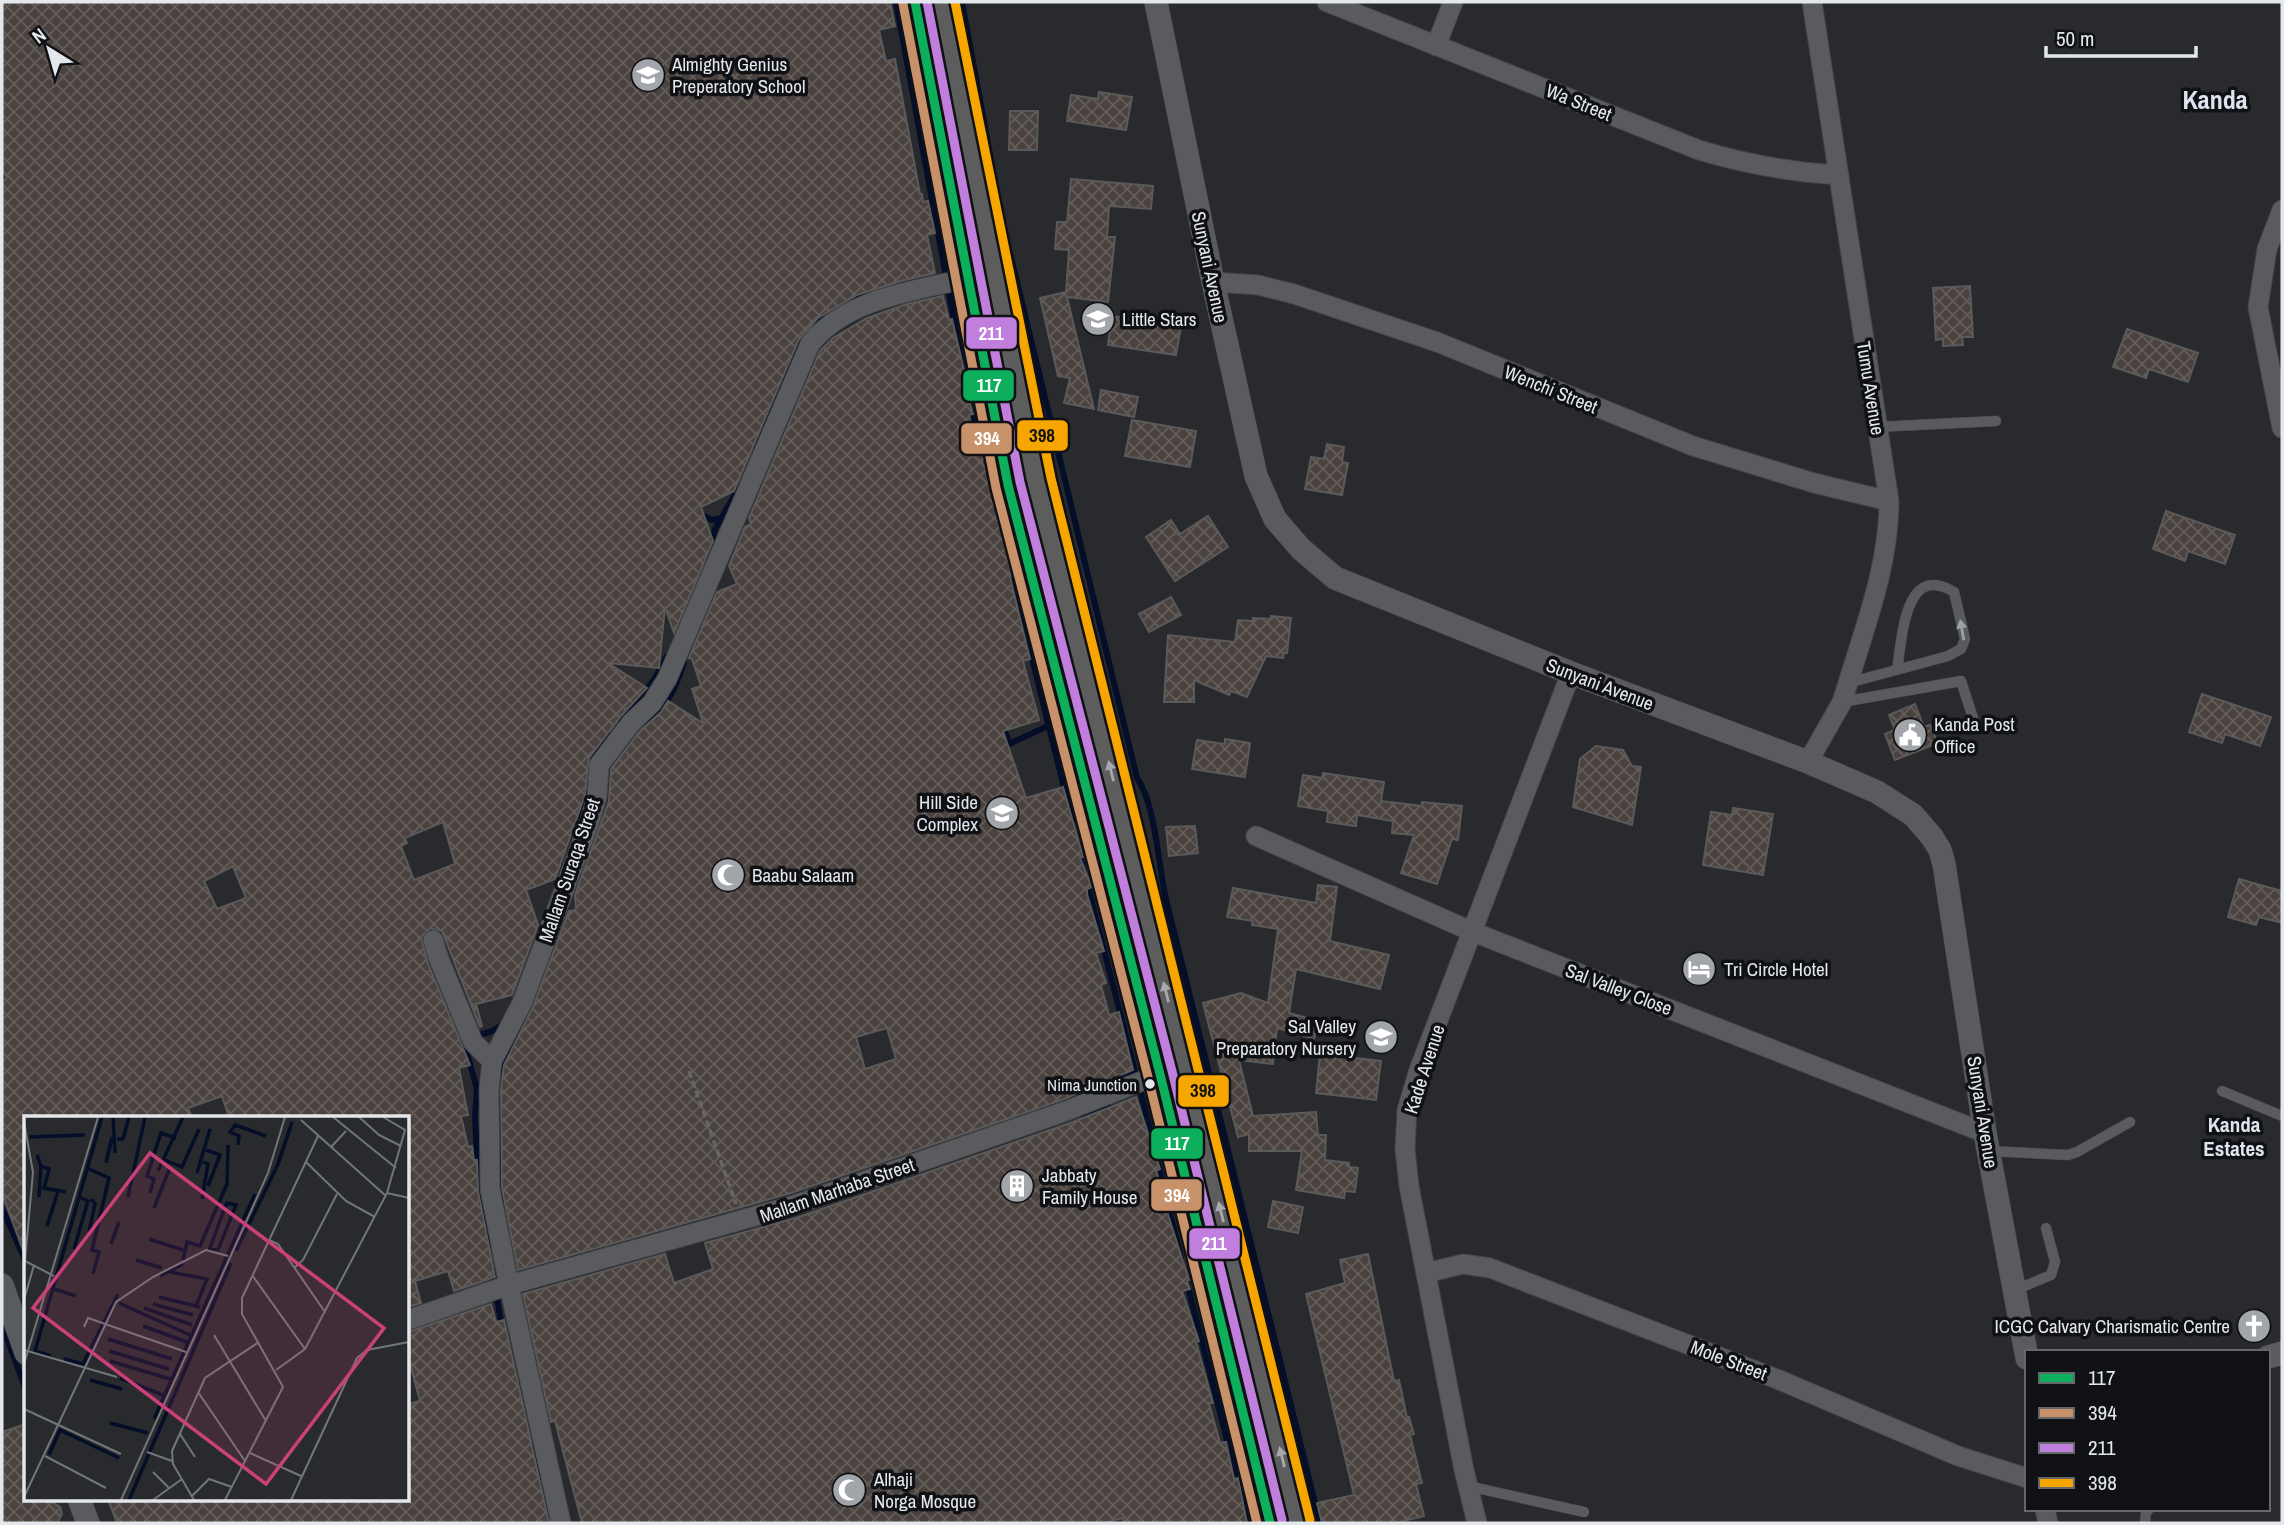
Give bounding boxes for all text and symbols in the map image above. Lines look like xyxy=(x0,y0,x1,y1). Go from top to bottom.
north arrow xyxy=(14,14,84,84)
scale bar xyxy=(2046,14,2196,58)
text: N xyxy=(26,22,51,49)
text: 50 m xyxy=(2056,24,2094,53)
place label: Almighty Genius Preperatory School xyxy=(671,51,805,99)
school or university icon: Almighty Genius Preperatory School xyxy=(629,56,667,94)
street label: Wa Street xyxy=(1542,77,1616,127)
district label: Kanda xyxy=(2182,82,2248,117)
street label: Sunyani Avenue xyxy=(1186,209,1234,325)
school or university icon: Little Stars xyxy=(1079,300,1117,338)
place label: Little Stars xyxy=(1122,306,1197,332)
line badge: 211 xyxy=(965,316,1018,350)
text: 211 xyxy=(978,320,1004,346)
street label: Tumu Avenue xyxy=(1851,339,1891,437)
street label: Wenchi Street xyxy=(1500,359,1602,420)
line badge: 117 xyxy=(962,369,1015,402)
text: 117 xyxy=(976,372,1002,398)
line badge: 398 xyxy=(1016,419,1069,452)
line badge: 394 xyxy=(960,422,1013,455)
text: 398 xyxy=(1029,422,1055,448)
text: 394 xyxy=(974,425,1000,451)
one-way arrow xyxy=(1956,619,1967,641)
street label: Sunyani Avenue xyxy=(1542,652,1658,716)
place label: Kanda Post Office xyxy=(1934,711,2015,759)
public building icon: Kanda Post Office xyxy=(1891,716,1929,754)
one-way arrow xyxy=(1105,760,1116,782)
place label: Hill Side Complex xyxy=(917,789,978,837)
street label: Mallam Suraqa Street xyxy=(532,794,606,945)
school or university icon: Hill Side Complex xyxy=(983,794,1021,832)
mosque icon: Baabu Salaam xyxy=(709,856,747,894)
place label: Baabu Salaam xyxy=(752,862,854,888)
hotel icon: Tri Circle Hotel xyxy=(1680,950,1718,988)
place label: Tri Circle Hotel xyxy=(1724,956,1828,982)
street label: Sal Valley Close xyxy=(1562,957,1676,1021)
one-way arrow xyxy=(1160,981,1171,1003)
place label: Sal Valley Preparatory Nursery xyxy=(1216,1013,1356,1061)
school or university icon: Sal Valley Preparatory Nursery xyxy=(1362,1018,1400,1056)
street label: Kade Avenue xyxy=(1397,1021,1451,1117)
street label: Sunyani Avenue xyxy=(1961,1054,2005,1170)
place label: Nima Junction xyxy=(1047,1073,1137,1096)
line badge: 398 xyxy=(1177,1074,1230,1108)
marker: Nima Junction xyxy=(1143,1077,1157,1091)
text: 398 xyxy=(1190,1077,1216,1103)
district label: Kanda Estates xyxy=(2203,1110,2265,1163)
inset map xyxy=(24,1116,410,1500)
line badge: 117 xyxy=(1150,1127,1204,1160)
text: 117 xyxy=(1164,1130,1190,1156)
street label: Mallam Marhaba Street xyxy=(756,1151,918,1229)
place label: Jabbaty Family House xyxy=(1042,1162,1137,1210)
building icon: Jabbaty Family House xyxy=(998,1167,1036,1205)
line badge: 394 xyxy=(1150,1178,1203,1212)
text: 394 xyxy=(1164,1182,1190,1208)
one-way arrow xyxy=(1215,1201,1226,1223)
line badge: 211 xyxy=(1188,1227,1241,1260)
text: 211 xyxy=(1201,1230,1227,1256)
church icon: ICGC Calvary Charismatic Centre xyxy=(2235,1307,2273,1345)
place label: ICGC Calvary Charismatic Centre xyxy=(1995,1313,2230,1339)
street label: Mole Street xyxy=(1687,1334,1771,1387)
legend xyxy=(2025,1350,2270,1511)
text: 117 xyxy=(2088,1363,2115,1392)
text: 394 xyxy=(2088,1398,2117,1427)
text: 211 xyxy=(2088,1433,2116,1462)
one-way arrow xyxy=(1276,1446,1287,1468)
place label: Alhaji Norga Mosque xyxy=(873,1466,976,1514)
text: 398 xyxy=(2088,1468,2117,1497)
mosque icon: Alhaji Norga Mosque xyxy=(830,1471,868,1509)

